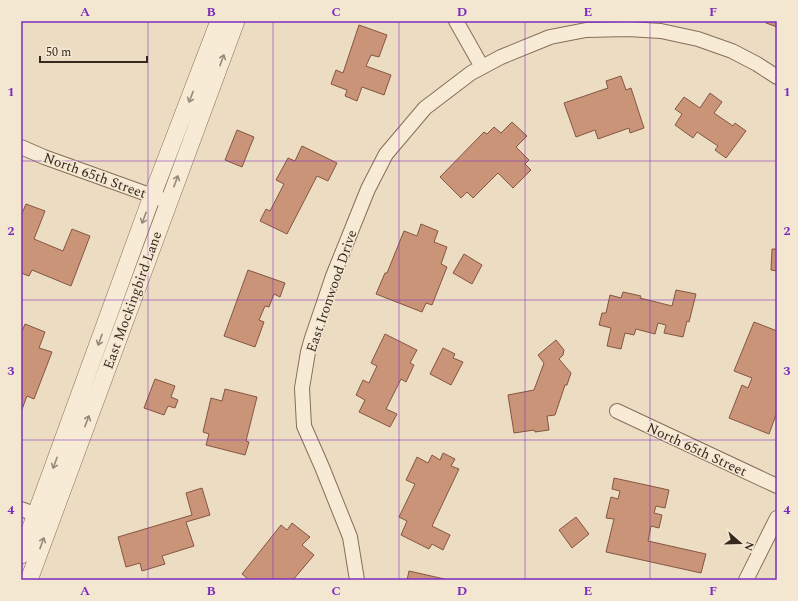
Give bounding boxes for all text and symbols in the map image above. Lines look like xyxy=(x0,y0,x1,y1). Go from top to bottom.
text: A xyxy=(80,2,90,22)
text: B xyxy=(206,2,216,22)
text: C xyxy=(331,2,341,22)
text: D xyxy=(457,2,467,22)
text: E xyxy=(584,2,593,22)
text: F xyxy=(709,2,717,22)
scale bar xyxy=(40,38,147,64)
text: 50 m xyxy=(46,43,71,62)
one-way arrow xyxy=(218,54,226,66)
text: 1 xyxy=(7,82,15,102)
text: 1 xyxy=(783,82,791,102)
one-way arrow xyxy=(186,90,194,102)
street label: North 65th Street xyxy=(40,147,149,204)
one-way arrow xyxy=(173,176,181,188)
one-way arrow xyxy=(140,212,148,224)
text: 2 xyxy=(7,221,15,241)
text: 2 xyxy=(783,221,791,241)
street label: East Ironwood Drive xyxy=(301,227,362,355)
street label: East Mockingbird Lane xyxy=(98,228,167,372)
one-way arrow xyxy=(95,334,103,346)
text: 3 xyxy=(7,361,15,381)
text: 3 xyxy=(783,361,791,381)
one-way arrow xyxy=(84,416,92,428)
street label: North 65th Street xyxy=(643,417,750,482)
one-way arrow xyxy=(51,456,59,468)
text: 4 xyxy=(7,500,15,520)
text: 4 xyxy=(783,500,791,520)
north arrow xyxy=(720,523,760,563)
one-way arrow xyxy=(39,537,46,550)
text: N xyxy=(739,539,758,553)
text: A xyxy=(80,581,90,601)
text: B xyxy=(206,581,216,601)
text: C xyxy=(331,581,341,601)
text: D xyxy=(457,581,467,601)
text: E xyxy=(584,581,593,601)
text: F xyxy=(709,581,717,601)

